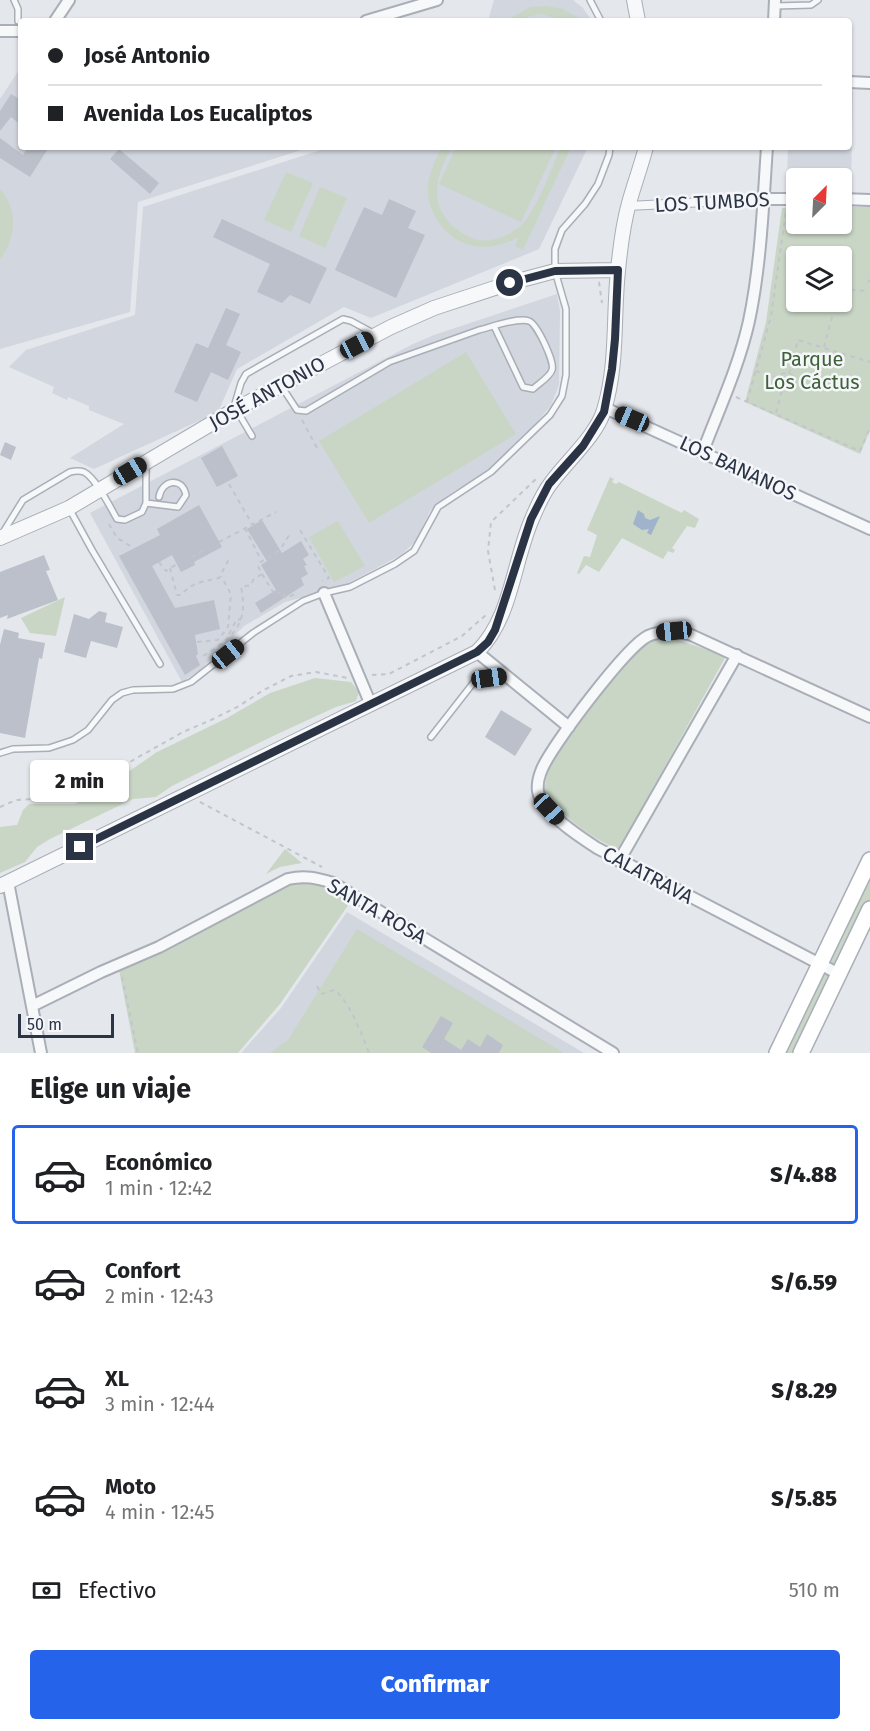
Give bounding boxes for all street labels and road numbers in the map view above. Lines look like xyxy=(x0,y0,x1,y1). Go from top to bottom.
street label: LOS TUMBOS xyxy=(654,187,770,217)
street label: JOSÉ ANTONIO xyxy=(205,351,329,435)
street label: LOS BANANOS xyxy=(676,430,800,506)
street label: CALATRAVA xyxy=(599,841,698,909)
street label: SANTA ROSA xyxy=(323,873,431,949)

